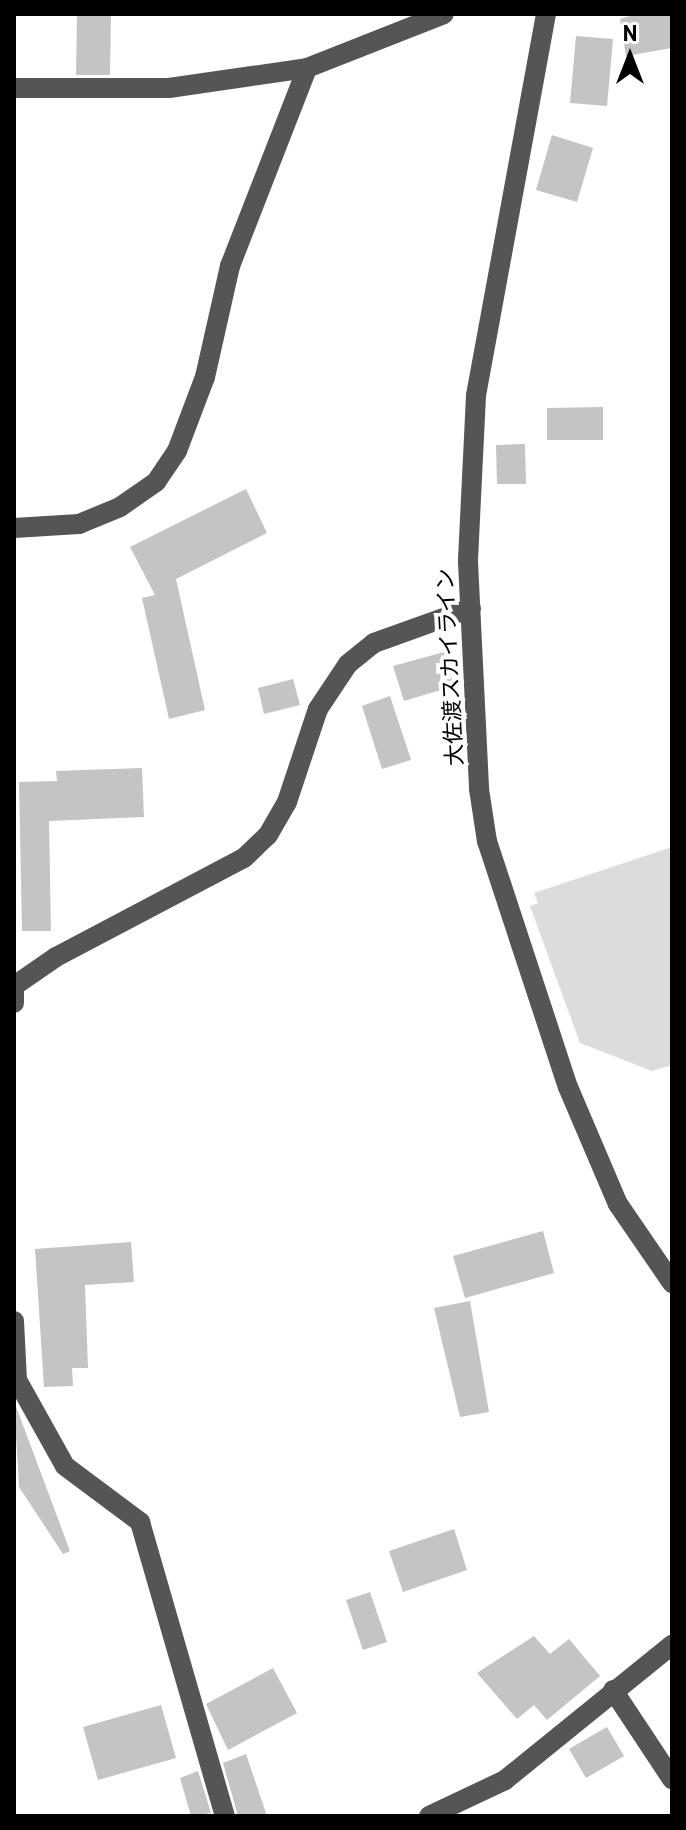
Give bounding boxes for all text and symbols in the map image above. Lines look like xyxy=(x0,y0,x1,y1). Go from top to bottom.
north arrow xyxy=(590,16,670,96)
text: N xyxy=(623,19,637,45)
street label: 大佐渡スカイライン xyxy=(431,567,467,767)

